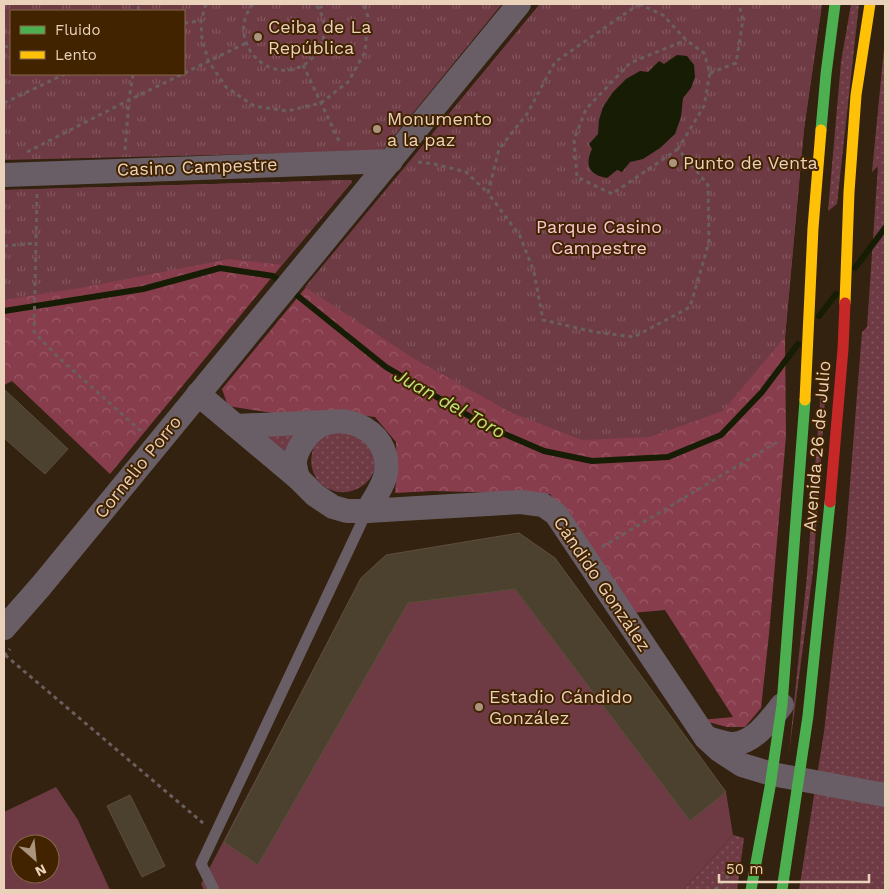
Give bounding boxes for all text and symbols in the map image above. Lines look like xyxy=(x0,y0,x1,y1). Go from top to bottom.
legend xyxy=(10,10,185,75)
place label: Ceiba de La República xyxy=(268,16,371,58)
text: Fluido xyxy=(55,21,100,39)
marker: Ceiba de La República xyxy=(252,31,264,43)
text: Lento xyxy=(55,46,97,64)
place label: Monumento a la paz xyxy=(387,108,492,150)
marker: Monumento a la paz xyxy=(371,123,383,135)
place label: Punto de Venta xyxy=(683,152,818,173)
street label: Casino Campestre xyxy=(116,153,278,180)
marker: Punto de Venta xyxy=(667,157,679,169)
park label: Parque Casino Campestre xyxy=(536,216,662,258)
street label: Avenida 26 de Julio xyxy=(799,360,834,532)
water label: Juan del Toro xyxy=(390,363,510,444)
street label: Cornelio Porro xyxy=(90,411,185,522)
street label: Cándido González xyxy=(549,512,655,655)
place label: Estadio Cándido González xyxy=(489,686,633,728)
marker: Estadio Cándido González xyxy=(473,701,485,713)
north arrow xyxy=(10,834,60,884)
scale bar xyxy=(719,852,869,884)
text: 50 m xyxy=(726,860,763,878)
text: N xyxy=(33,861,49,880)

